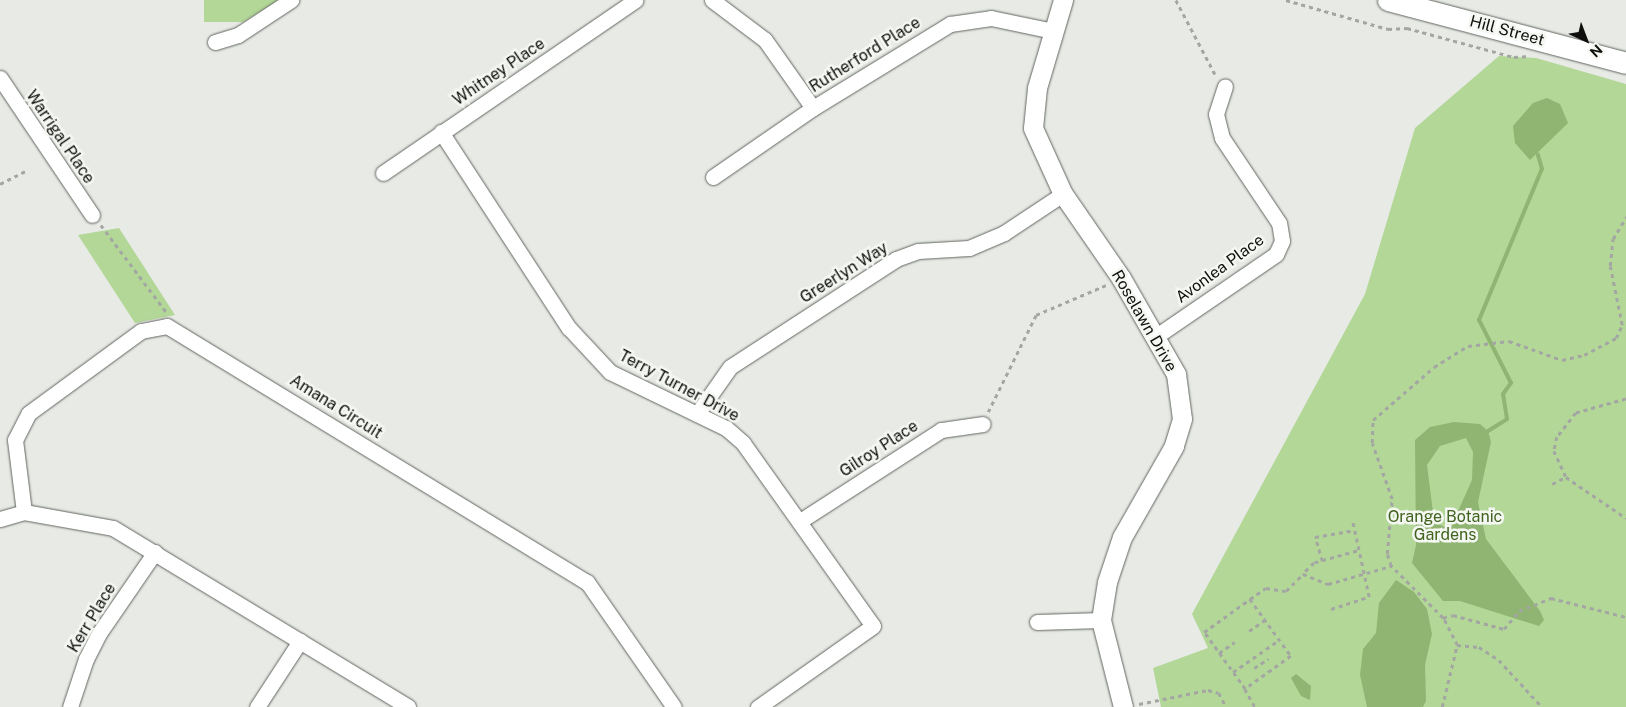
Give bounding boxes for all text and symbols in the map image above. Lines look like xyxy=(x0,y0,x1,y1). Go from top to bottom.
street label: Hill Street xyxy=(1468,12,1546,50)
street label: Rutherford Place xyxy=(806,13,924,97)
north arrow xyxy=(1561,15,1611,65)
street label: Whitney Place xyxy=(449,34,549,110)
text: N xyxy=(1587,41,1606,61)
street label: Warrigal Place xyxy=(22,87,98,187)
street label: Avonlea Place xyxy=(1172,231,1268,307)
street label: Greerlyn Way xyxy=(796,238,892,308)
street label: Roselawn Drive xyxy=(1107,267,1181,375)
street label: Terry Turner Drive xyxy=(616,346,742,426)
street label: Amana Circuit xyxy=(286,371,386,443)
street label: Gilroy Place xyxy=(836,417,922,481)
park label: Orange Botanic Gardens xyxy=(1388,507,1502,545)
street label: Kerr Place xyxy=(64,580,120,656)

